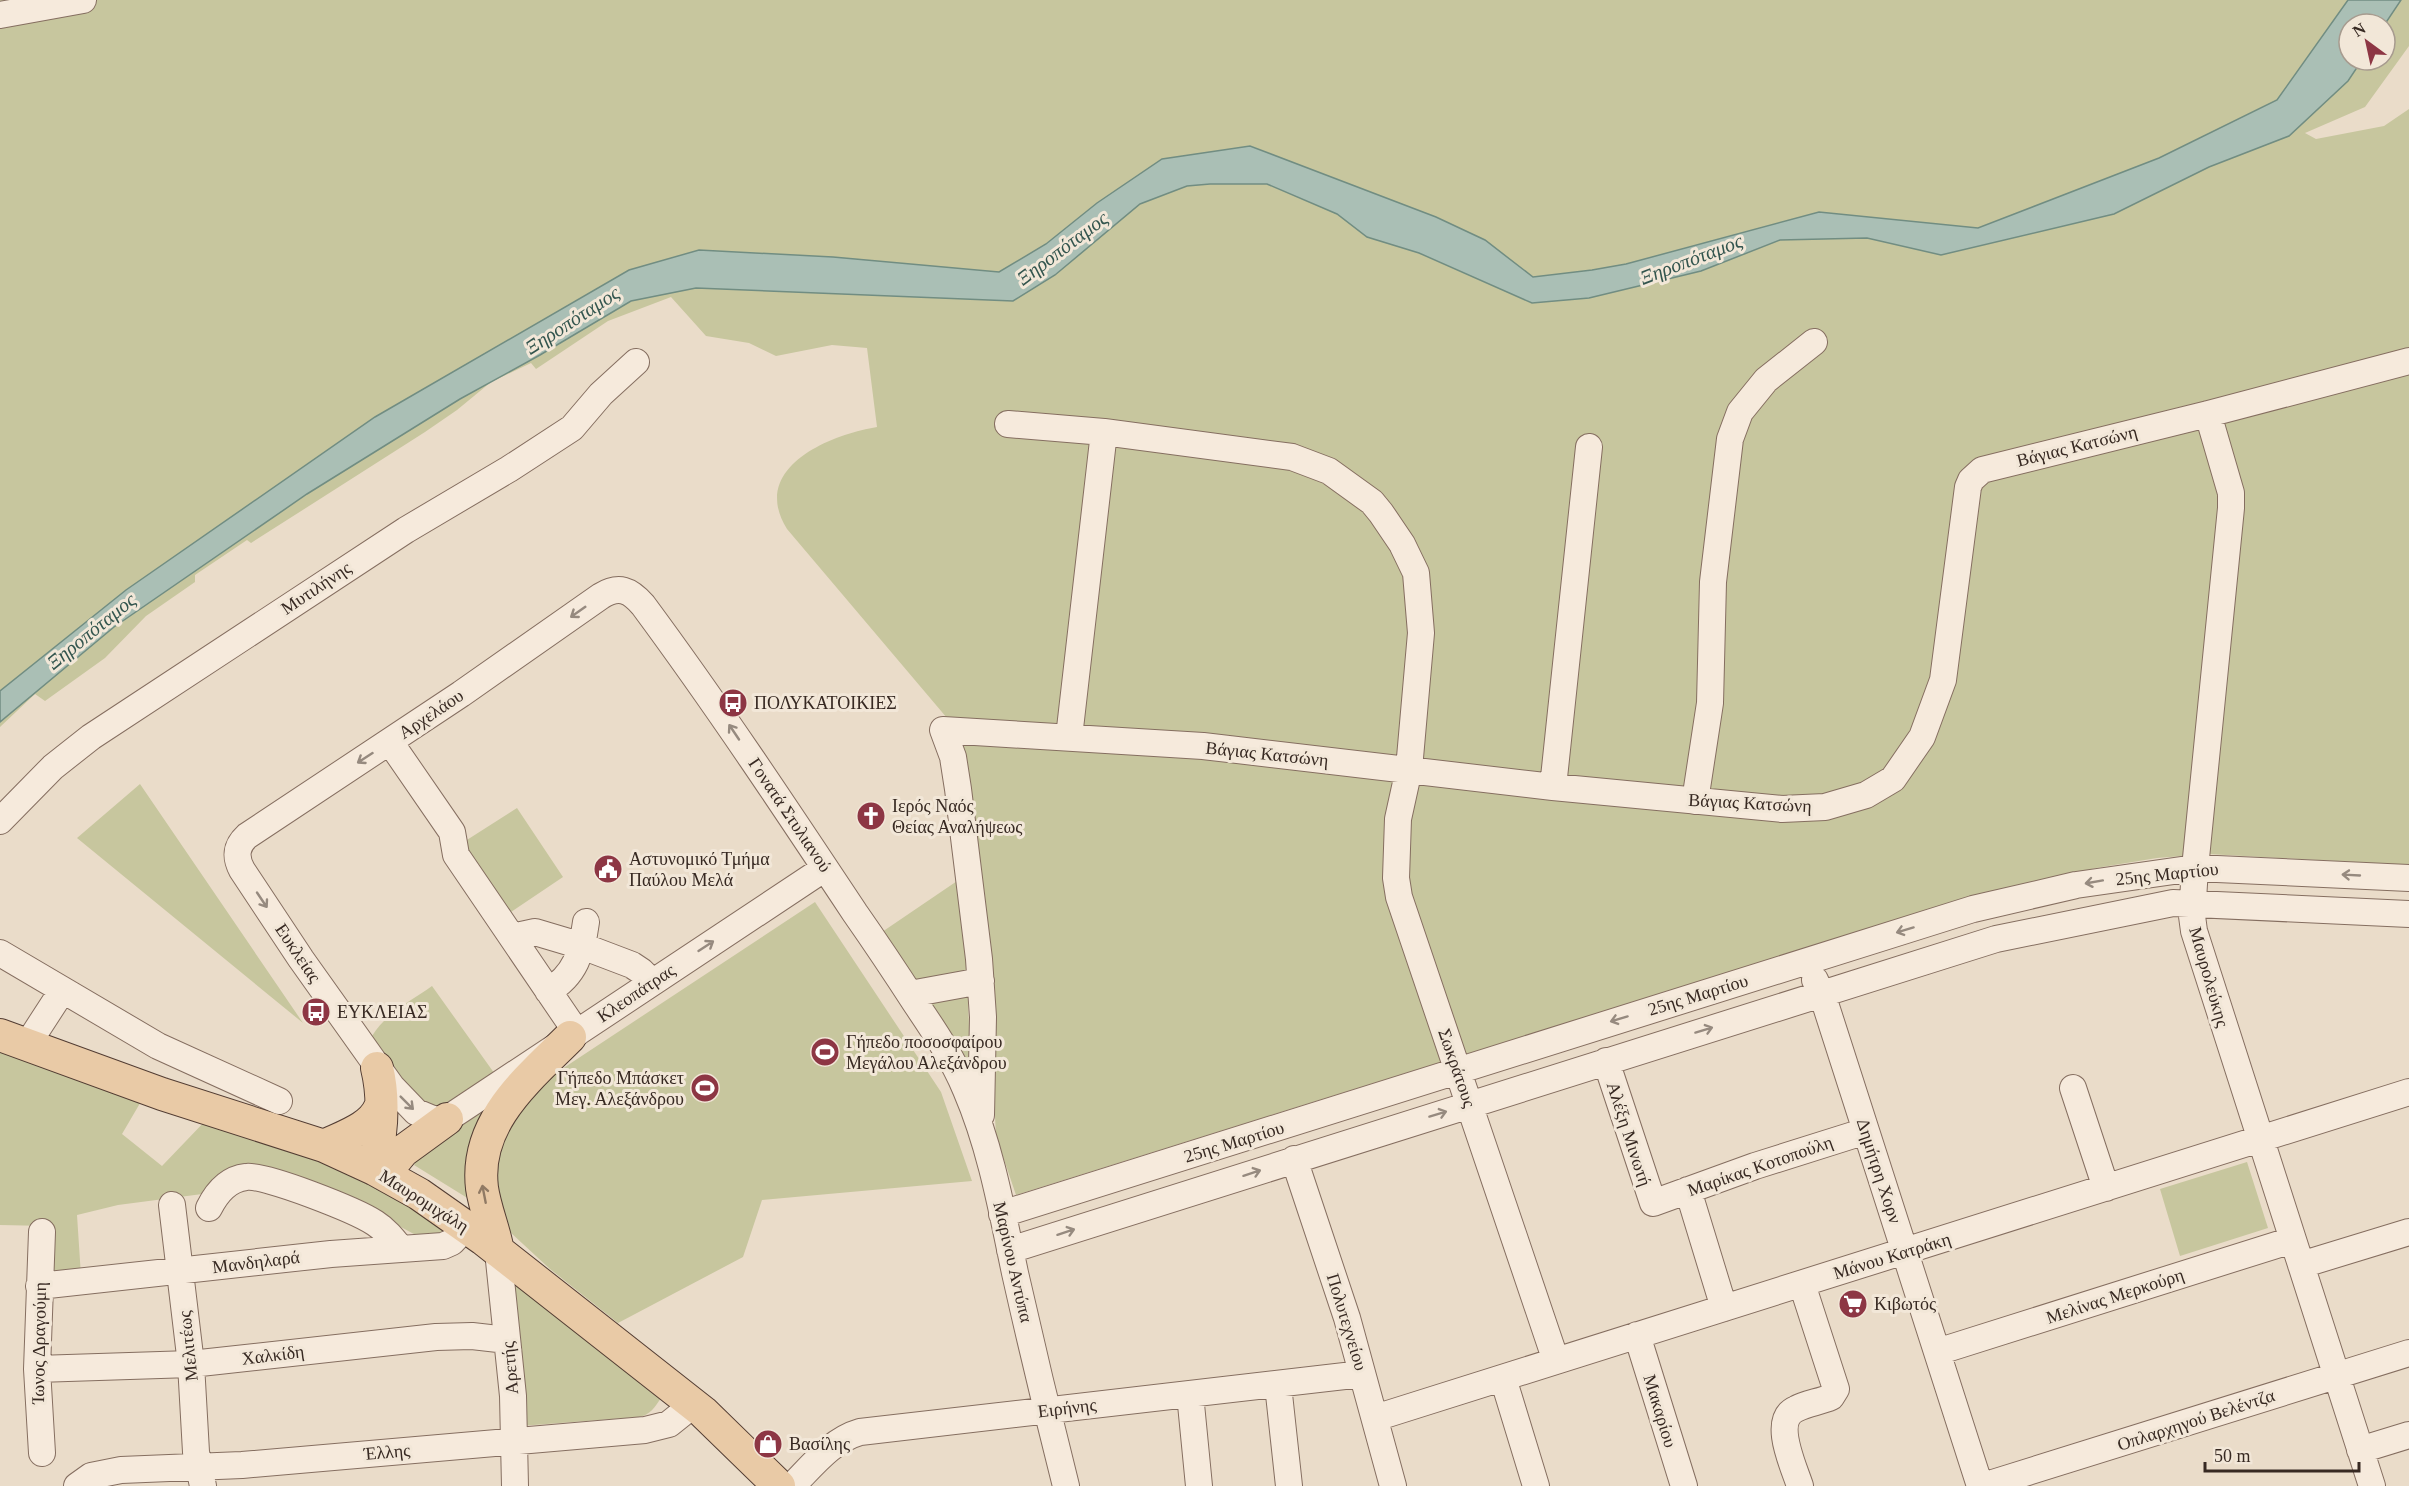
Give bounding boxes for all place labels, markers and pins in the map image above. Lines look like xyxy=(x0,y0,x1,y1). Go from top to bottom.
bus stop icon: ΠΟΛΥΚΑΤΟΙΚΙΕΣ xyxy=(717,687,749,719)
place label: ΠΟΛΥΚΑΤΟΙΚΙΕΣ xyxy=(754,693,897,713)
place label: Ιερός Ναός Θείας Αναλήψεως xyxy=(892,796,1022,837)
church icon: Ιερός Ναός Θείας Αναλήψεως xyxy=(855,800,887,832)
place label: Αστυνομικό Τμήμα Παύλου Μελά xyxy=(629,849,770,890)
public building icon: Αστυνομικό Τμήμα Παύλου Μελά xyxy=(592,853,624,885)
bus stop icon: ΕΥΚΛΕΙΑΣ xyxy=(300,996,332,1028)
place label: ΕΥΚΛΕΙΑΣ xyxy=(337,1002,428,1022)
place label: Γήπεδο ποσοσφαίρου Μεγάλου Αλεξάνδρου xyxy=(846,1032,1007,1073)
sports icon: Γήπεδο ποσοσφαίρου Μεγάλου Αλεξάνδρου xyxy=(809,1036,841,1068)
place label: Γήπεδο Μπάσκετ Μεγ. Αλεξάνδρου xyxy=(555,1068,684,1109)
sports icon: Γήπεδο Μπάσκετ Μεγ. Αλεξάνδρου xyxy=(689,1072,721,1104)
supermarket icon: Κιβωτός xyxy=(1837,1288,1869,1320)
place label: Κιβωτός xyxy=(1874,1294,1936,1314)
shop icon: Βασίλης xyxy=(752,1428,784,1460)
place label: Βασίλης xyxy=(789,1434,850,1454)

